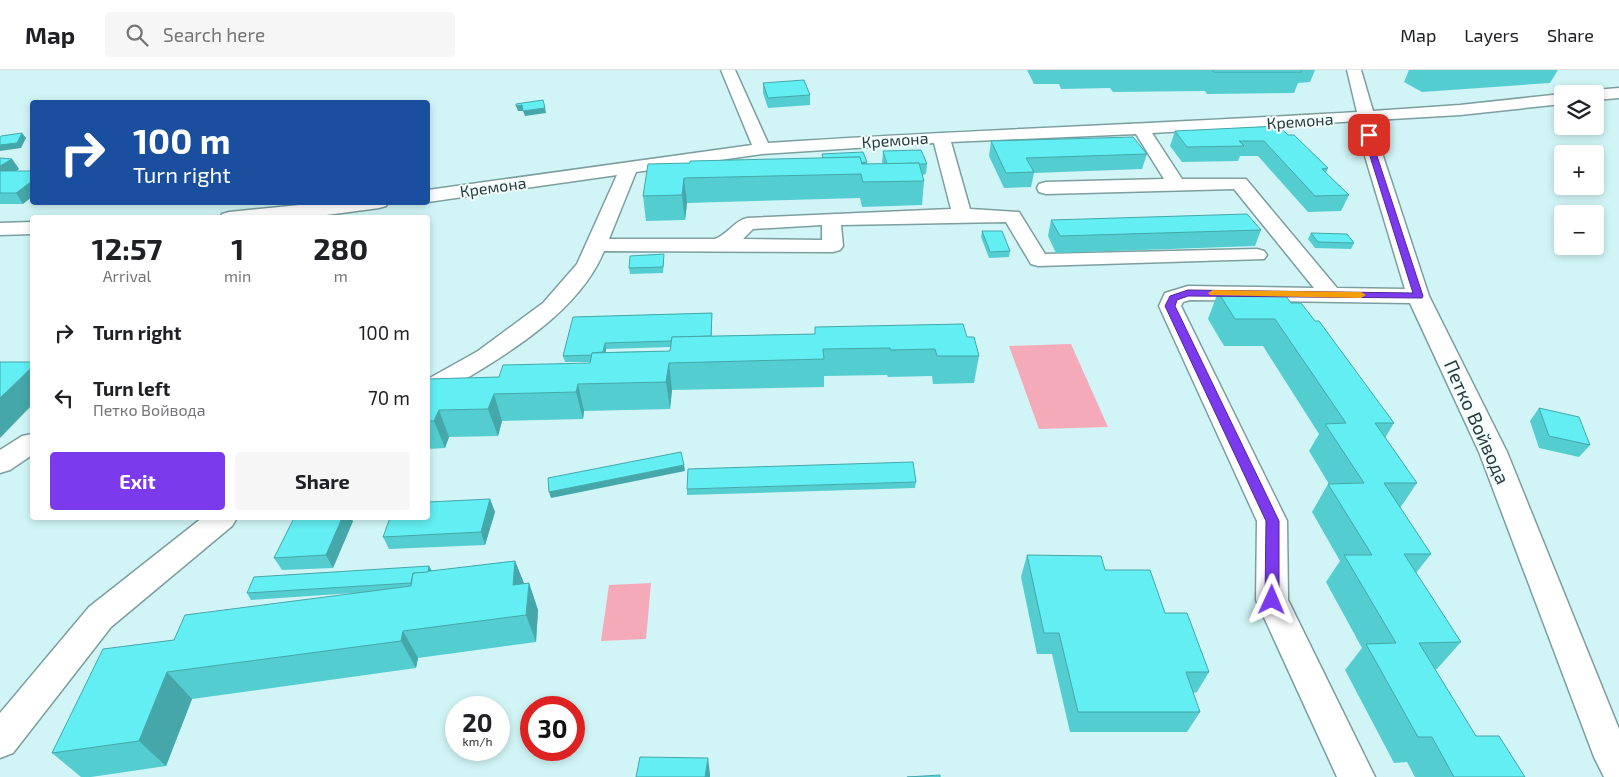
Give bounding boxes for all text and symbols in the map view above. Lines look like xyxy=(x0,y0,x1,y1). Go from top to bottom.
search box xyxy=(105,12,455,57)
text: Map xyxy=(25,20,75,49)
icon: search xyxy=(123,21,151,49)
text: Search here xyxy=(163,23,265,46)
text: Map xyxy=(1400,24,1436,46)
text: Layers xyxy=(1464,24,1519,46)
text: Share xyxy=(1547,24,1594,46)
map controls xyxy=(1554,85,1604,255)
button: layers xyxy=(1554,85,1604,135)
street label: Кремона xyxy=(1266,109,1334,132)
pin xyxy=(1348,114,1390,156)
text: 100 m xyxy=(133,119,231,161)
icon: right xyxy=(50,120,115,185)
icon: arrive xyxy=(1355,121,1383,149)
street label: Кремона xyxy=(861,128,929,151)
button: + xyxy=(1554,145,1604,195)
text: Turn right xyxy=(133,161,231,187)
street label: Кремона xyxy=(459,172,527,201)
button: − xyxy=(1554,205,1604,255)
text: 12:57 xyxy=(92,230,162,266)
text: 1 xyxy=(231,230,244,266)
text: 280 xyxy=(313,230,368,266)
text: Arrival xyxy=(103,266,151,285)
text: min xyxy=(224,266,251,285)
text: m xyxy=(334,266,348,285)
icon: right xyxy=(50,319,78,347)
text: Turn right xyxy=(93,321,181,344)
text: 100 m xyxy=(359,321,410,344)
street label: Петко Войвода xyxy=(1440,356,1515,488)
text: Turn left xyxy=(93,377,170,400)
icon: left xyxy=(50,384,78,412)
text: 70 m xyxy=(368,386,410,409)
text: Петко Войвода xyxy=(93,400,206,419)
button: Exit xyxy=(50,452,225,510)
button: Share xyxy=(235,452,410,510)
position arrow xyxy=(1245,573,1297,625)
speed limit sign: 30 xyxy=(520,696,585,761)
text: 20 xyxy=(462,707,493,737)
text: km/h xyxy=(463,734,492,748)

